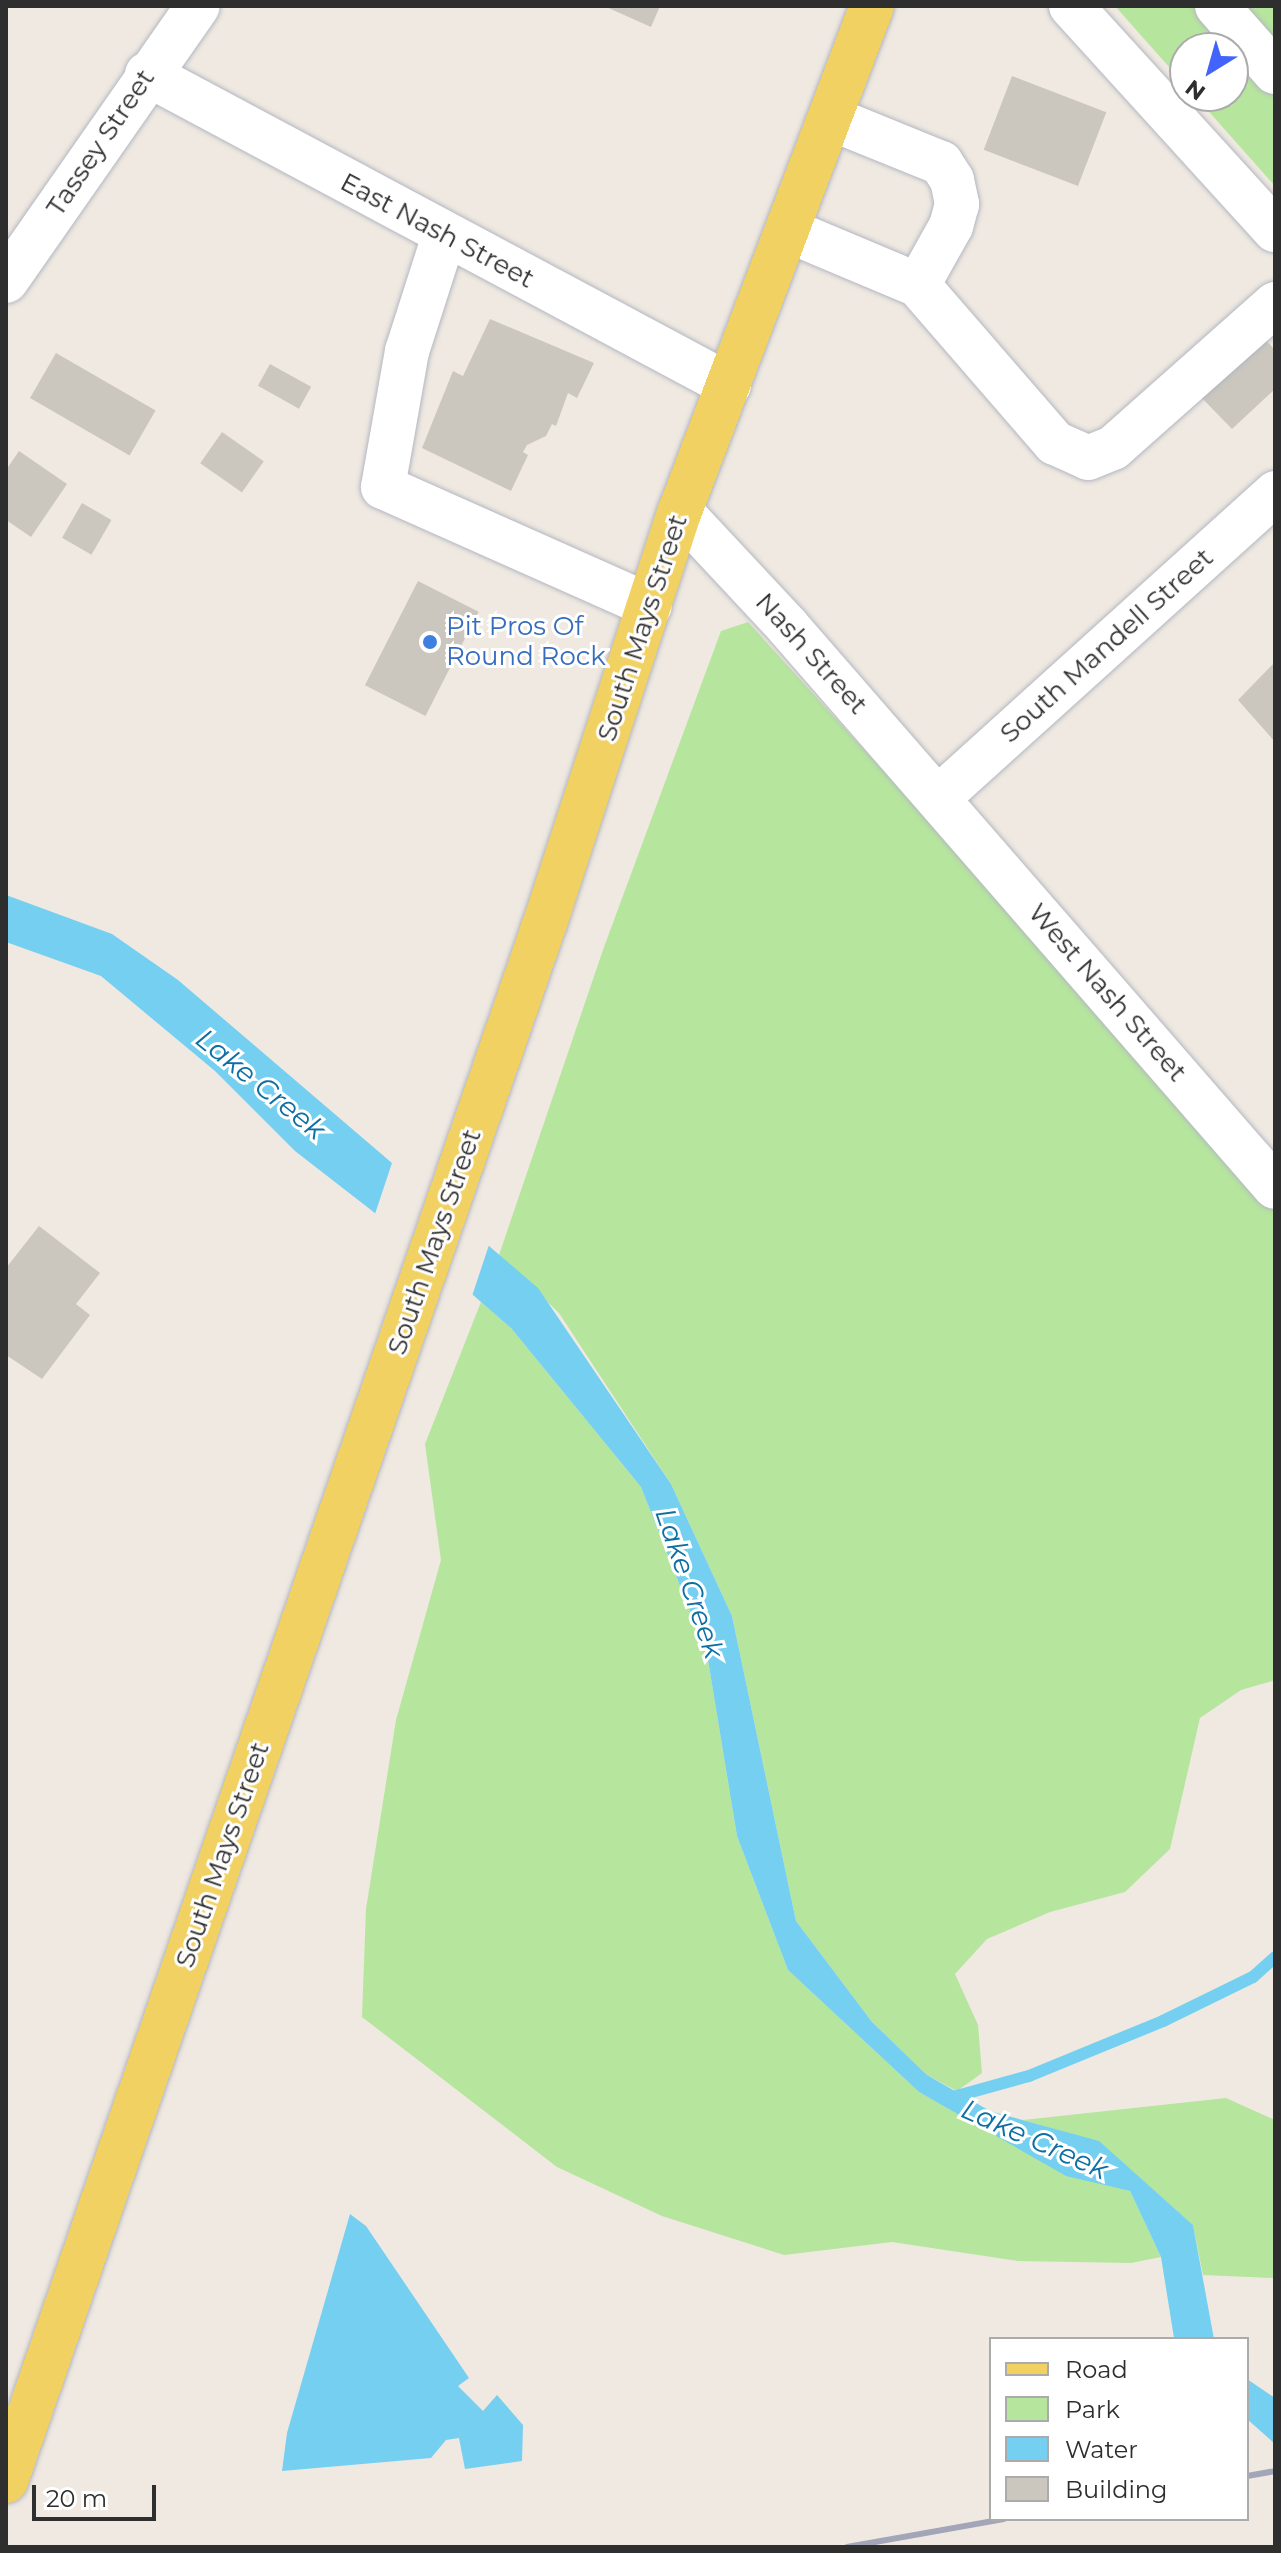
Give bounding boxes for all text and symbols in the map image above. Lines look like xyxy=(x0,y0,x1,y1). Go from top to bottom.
north arrow xyxy=(1169,32,1249,112)
street label: Tassey Street xyxy=(41,64,161,222)
text: N xyxy=(1180,74,1211,106)
street label: East Nash Street xyxy=(335,167,539,295)
street label: South Mays Street xyxy=(592,511,694,745)
street label: South Mandell Street xyxy=(994,542,1220,750)
street label: Nash Street xyxy=(748,587,874,721)
place label: Pit Pros Of Round Rock xyxy=(446,611,606,672)
marker: Pit Pros Of Round Rock xyxy=(421,633,439,651)
street label: West Nash Street xyxy=(1021,898,1193,1088)
water label: Lake Creek xyxy=(189,1022,333,1146)
street label: South Mays Street xyxy=(382,1125,488,1359)
water label: Lake Creek xyxy=(649,1503,731,1663)
street label: South Mays Street xyxy=(170,1738,276,1972)
water label: Lake Creek xyxy=(956,2092,1114,2186)
legend xyxy=(989,2337,1249,2521)
text: Road xyxy=(1065,2355,1128,2384)
text: Park xyxy=(1065,2395,1120,2424)
text: Water xyxy=(1065,2435,1138,2464)
scale bar xyxy=(36,2469,160,2519)
text: Building xyxy=(1065,2475,1168,2504)
text: 20 m xyxy=(46,2484,107,2513)

